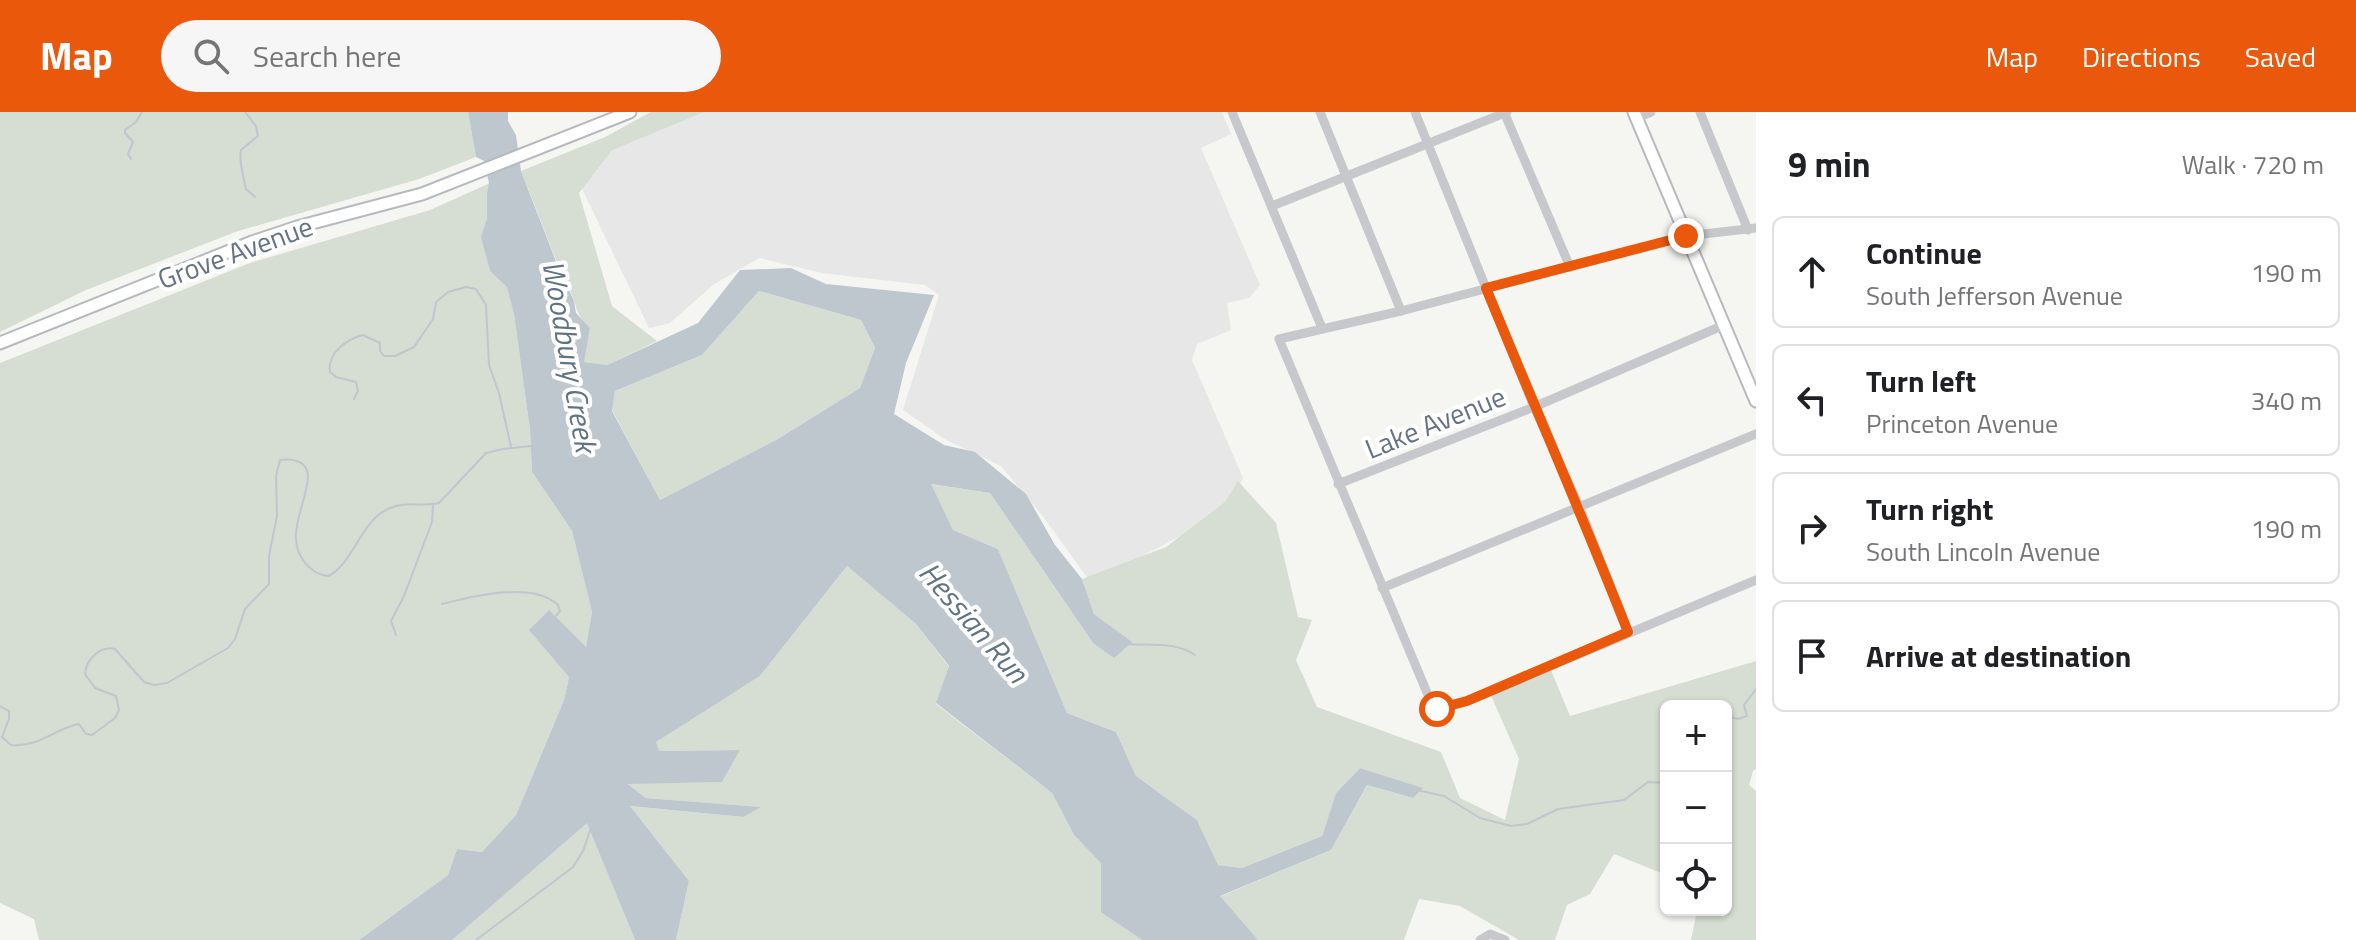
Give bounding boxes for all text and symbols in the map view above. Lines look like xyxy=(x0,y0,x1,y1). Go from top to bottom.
search box xyxy=(161,20,721,92)
text: Map xyxy=(40,27,113,85)
text: Search here xyxy=(253,33,402,79)
icon: search xyxy=(189,34,233,78)
text: Map xyxy=(1986,35,2038,78)
text: Directions xyxy=(2082,35,2201,78)
text: Saved xyxy=(2245,35,2316,78)
text: 9 min xyxy=(1788,138,1871,190)
text: Walk · 720 m xyxy=(2182,145,2324,184)
street label: Grove Avenue xyxy=(151,204,319,300)
route end xyxy=(1668,218,1704,254)
text: Continue xyxy=(1866,230,1982,276)
icon: ahead xyxy=(1790,250,1834,294)
text: 190 m xyxy=(2251,253,2322,292)
water label: Woodbury Creek xyxy=(531,257,610,459)
text: South Jefferson Avenue xyxy=(1866,276,2123,315)
text: Turn left xyxy=(1866,358,1976,404)
street label: Lake Avenue xyxy=(1358,374,1512,470)
icon: left xyxy=(1790,378,1834,422)
text: 340 m xyxy=(2251,381,2322,420)
text: Princeton Avenue xyxy=(1866,404,2058,443)
text: Turn right xyxy=(1866,486,1994,532)
icon: right xyxy=(1790,506,1834,550)
text: 190 m xyxy=(2251,509,2322,548)
text: South Lincoln Avenue xyxy=(1866,532,2100,571)
water label: Hessian Run xyxy=(908,551,1040,694)
text: Arrive at destination xyxy=(1866,633,2131,679)
icon: arrive xyxy=(1790,634,1834,678)
route start xyxy=(1419,691,1455,727)
map controls xyxy=(1660,700,1732,916)
button: + xyxy=(1660,700,1732,772)
button: − xyxy=(1660,772,1732,844)
button: locate xyxy=(1660,844,1732,916)

